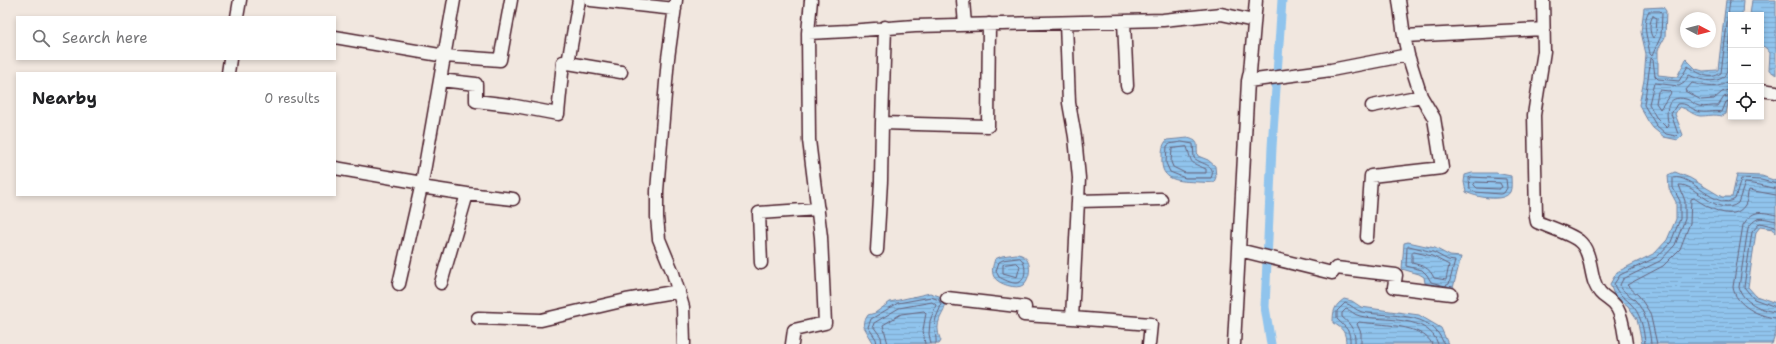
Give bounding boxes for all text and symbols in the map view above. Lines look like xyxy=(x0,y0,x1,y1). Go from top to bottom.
north arrow xyxy=(1680,12,1716,48)
map controls xyxy=(1728,12,1764,120)
button: + xyxy=(1728,12,1764,48)
search box xyxy=(16,16,336,60)
icon: search xyxy=(30,27,52,49)
text: Search here xyxy=(62,28,148,48)
button: − xyxy=(1728,48,1764,84)
button: locate xyxy=(1728,84,1764,120)
text: Nearby xyxy=(32,87,97,109)
text: 0 results xyxy=(264,90,320,107)

